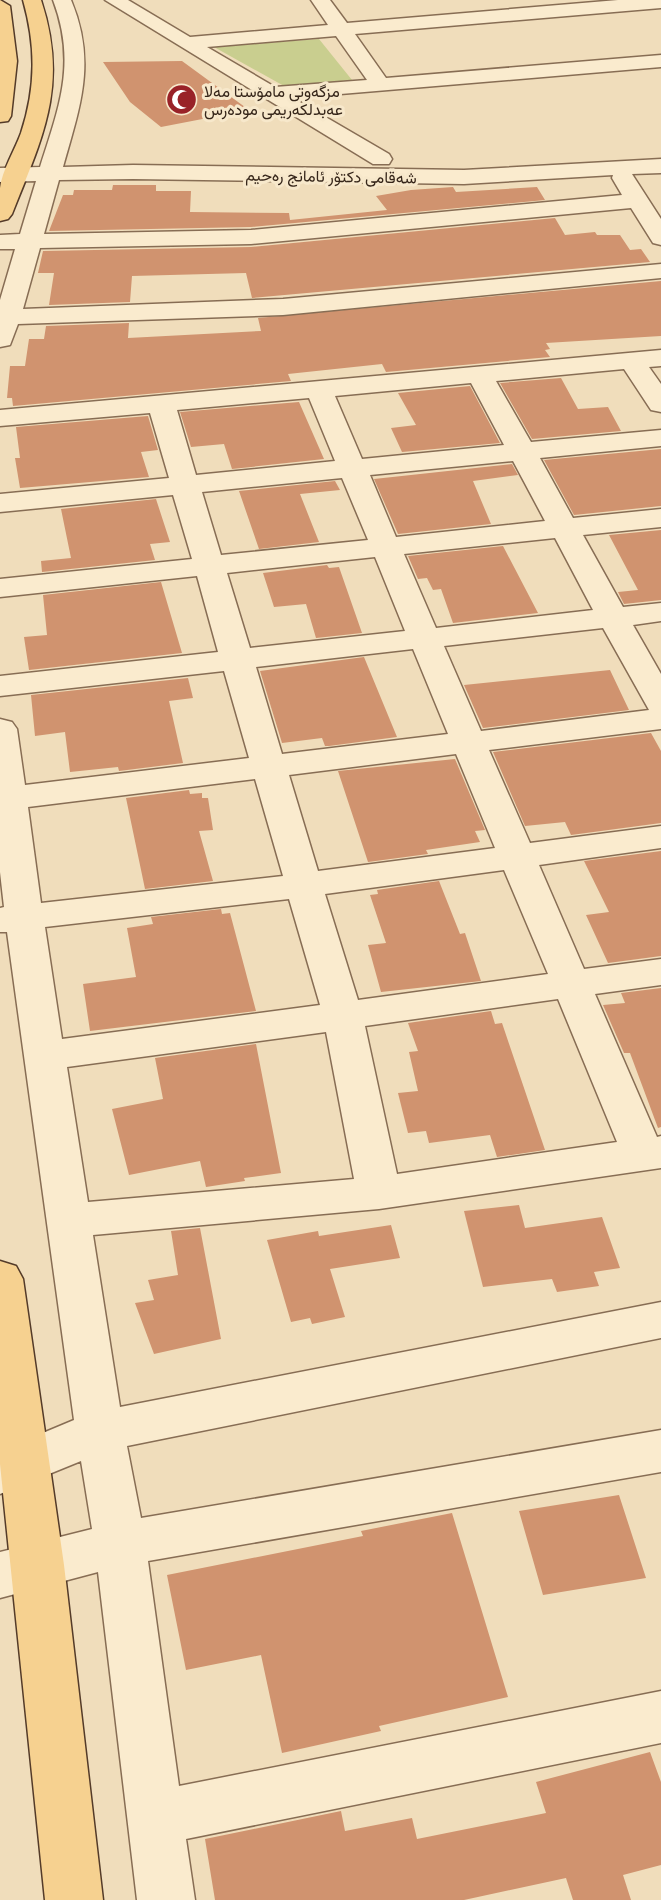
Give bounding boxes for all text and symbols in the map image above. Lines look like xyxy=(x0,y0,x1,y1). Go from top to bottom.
place label: مزگەوتی مامۆستا مەلا عەبدلکەریمی مودەرس xyxy=(204,81,343,120)
mosque icon: مزگەوتی مامۆستا مەلا عەبدلکەریمی مودەرس xyxy=(164,83,198,117)
street label: شەقامی دکتۆر ئامانج رەحیم xyxy=(245,165,417,189)

